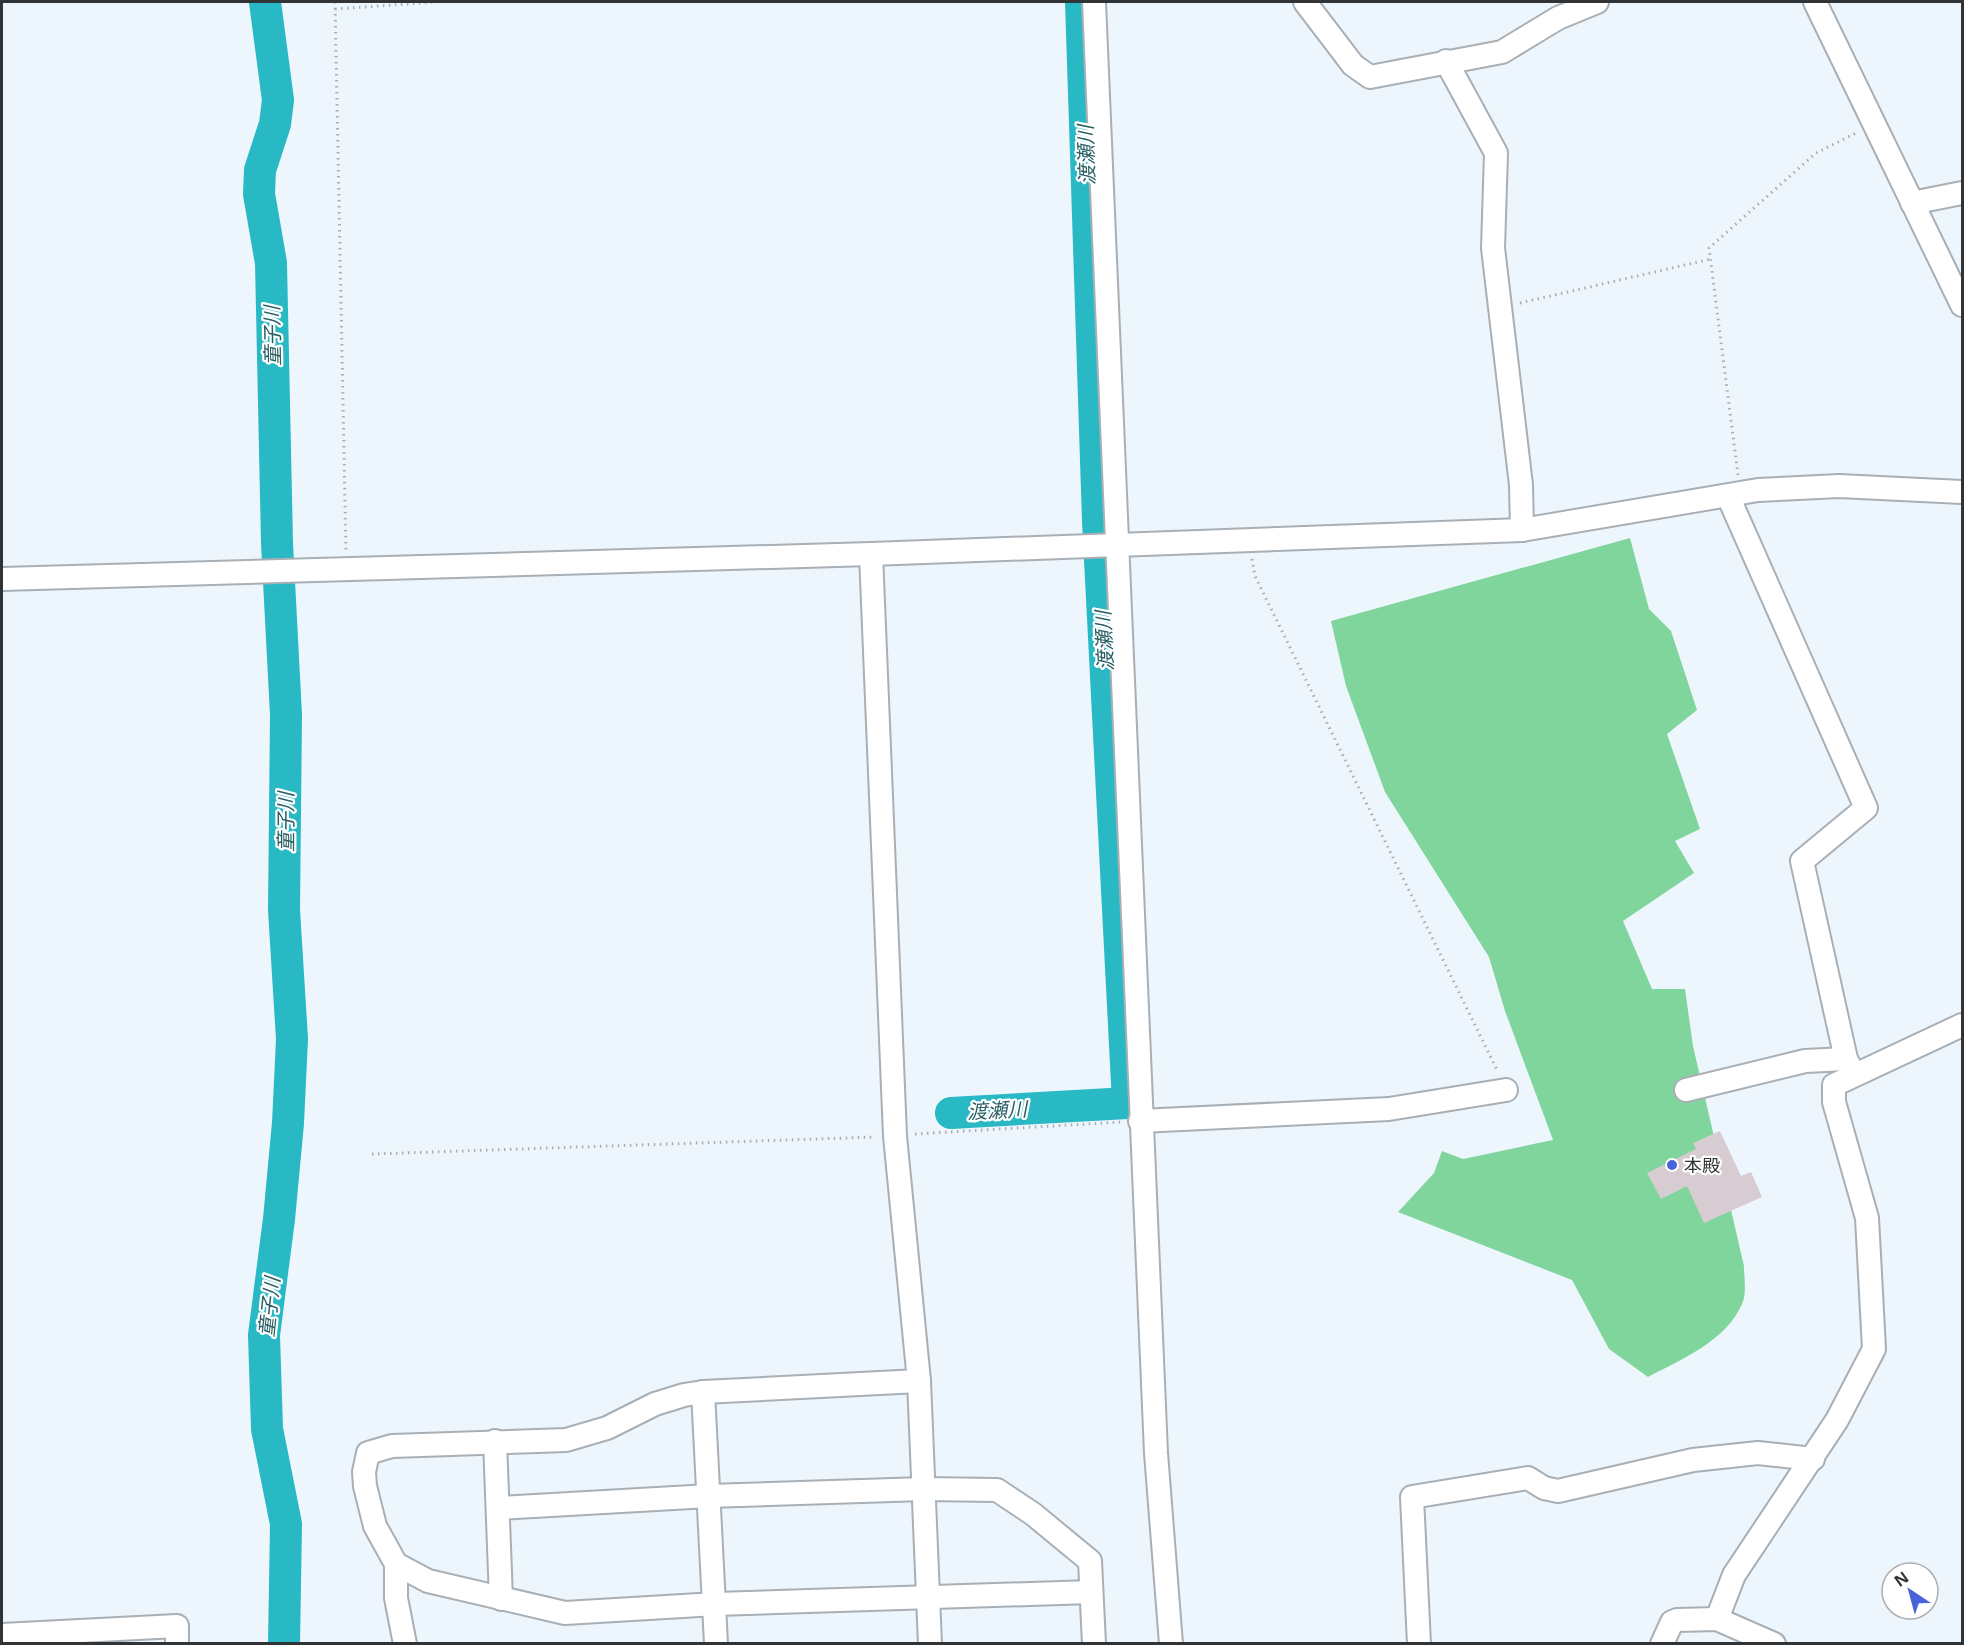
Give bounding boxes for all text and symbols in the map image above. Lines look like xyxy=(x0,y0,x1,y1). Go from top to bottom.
water label: 渡瀬川 xyxy=(1071,123,1101,185)
water label: 童子川 xyxy=(258,304,286,366)
water label: 渡瀬川 xyxy=(1089,608,1119,672)
water label: 童子川 xyxy=(272,790,299,852)
water label: 渡瀬川 xyxy=(966,1095,1030,1125)
place label: 本殿 xyxy=(1684,1153,1720,1177)
marker: 本殿 xyxy=(1665,1158,1679,1172)
water label: 童子川 xyxy=(252,1274,286,1338)
north arrow xyxy=(1880,1561,1940,1621)
text: N xyxy=(1889,1566,1913,1592)

